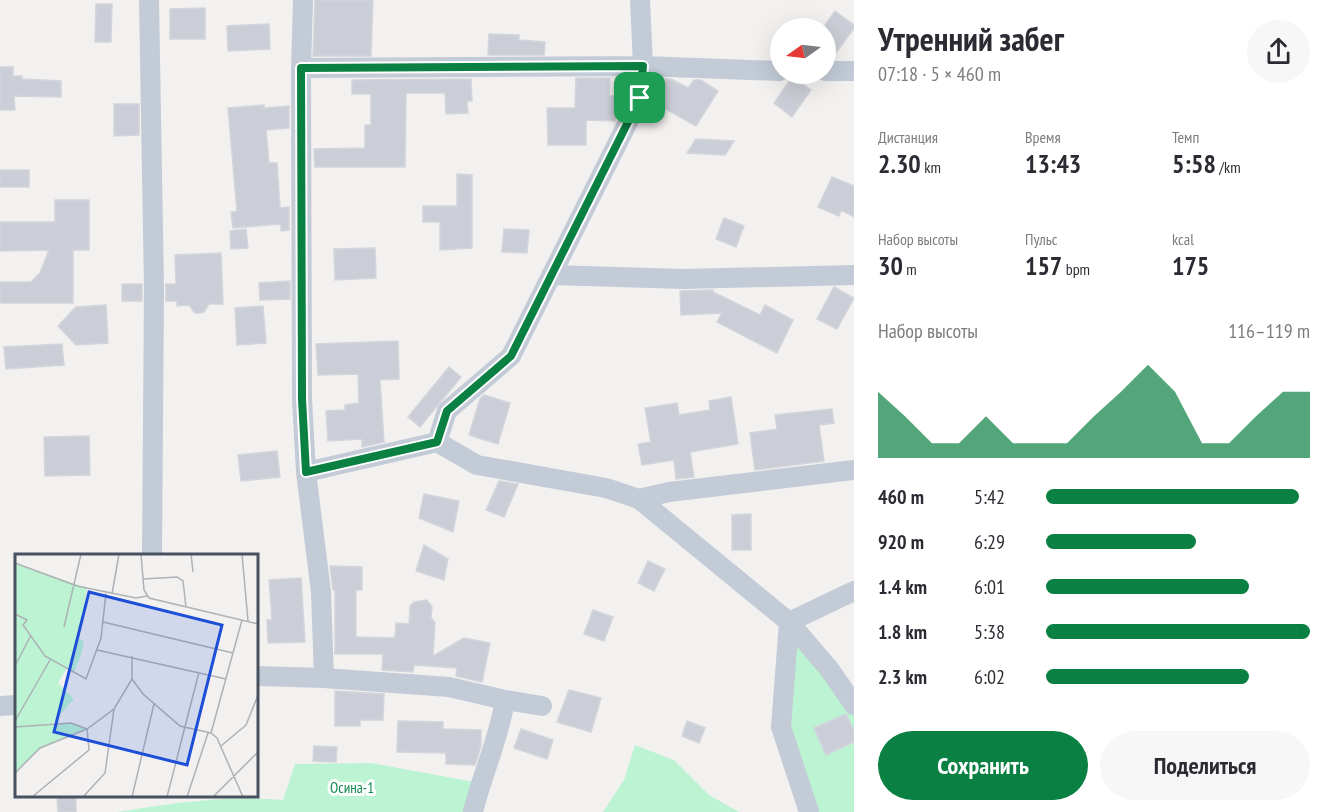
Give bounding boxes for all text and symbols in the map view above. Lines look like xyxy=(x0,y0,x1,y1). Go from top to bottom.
text: Утренний забег xyxy=(878,17,1064,60)
north arrow xyxy=(770,18,836,84)
map controls xyxy=(770,18,836,84)
button: share xyxy=(1247,20,1310,83)
text: 07:18 · 5 × 460 m xyxy=(878,61,1001,87)
pin xyxy=(614,72,665,123)
icon: arrive xyxy=(623,81,656,114)
text: Дистанция xyxy=(878,127,938,147)
text: Время xyxy=(1025,127,1061,147)
text: Темп xyxy=(1172,127,1199,147)
text: 2.30 xyxy=(878,147,921,180)
text: 13:43 xyxy=(1025,147,1081,180)
text: 5:58 xyxy=(1172,147,1216,180)
text: km xyxy=(921,157,941,177)
text: /km xyxy=(1216,157,1241,177)
text: Набор высоты xyxy=(878,229,958,249)
text: Пульс xyxy=(1025,229,1057,249)
text: kcal xyxy=(1172,229,1194,249)
text: 30 xyxy=(878,249,903,282)
text: 157 xyxy=(1025,249,1062,282)
text: 175 xyxy=(1172,249,1209,282)
text: m xyxy=(903,259,917,279)
text: bpm xyxy=(1062,259,1090,279)
text: Набор высоты xyxy=(878,318,978,344)
text: 116–119 m xyxy=(1228,318,1310,344)
text: 460 m xyxy=(878,484,924,510)
text: 5:42 xyxy=(974,484,1005,510)
text: 920 m xyxy=(878,529,924,555)
text: 6:29 xyxy=(974,529,1005,555)
inset map xyxy=(15,554,258,797)
text: 1.4 km xyxy=(878,574,927,600)
text: 6:01 xyxy=(974,574,1005,600)
text: 1.8 km xyxy=(878,619,927,645)
text: 5:38 xyxy=(974,619,1005,645)
text: 2.3 km xyxy=(878,664,927,690)
text: 6:02 xyxy=(974,664,1005,690)
button: Сохранить xyxy=(878,731,1088,800)
button: Поделиться xyxy=(1100,731,1310,800)
park label: Осина-1 xyxy=(330,778,374,797)

